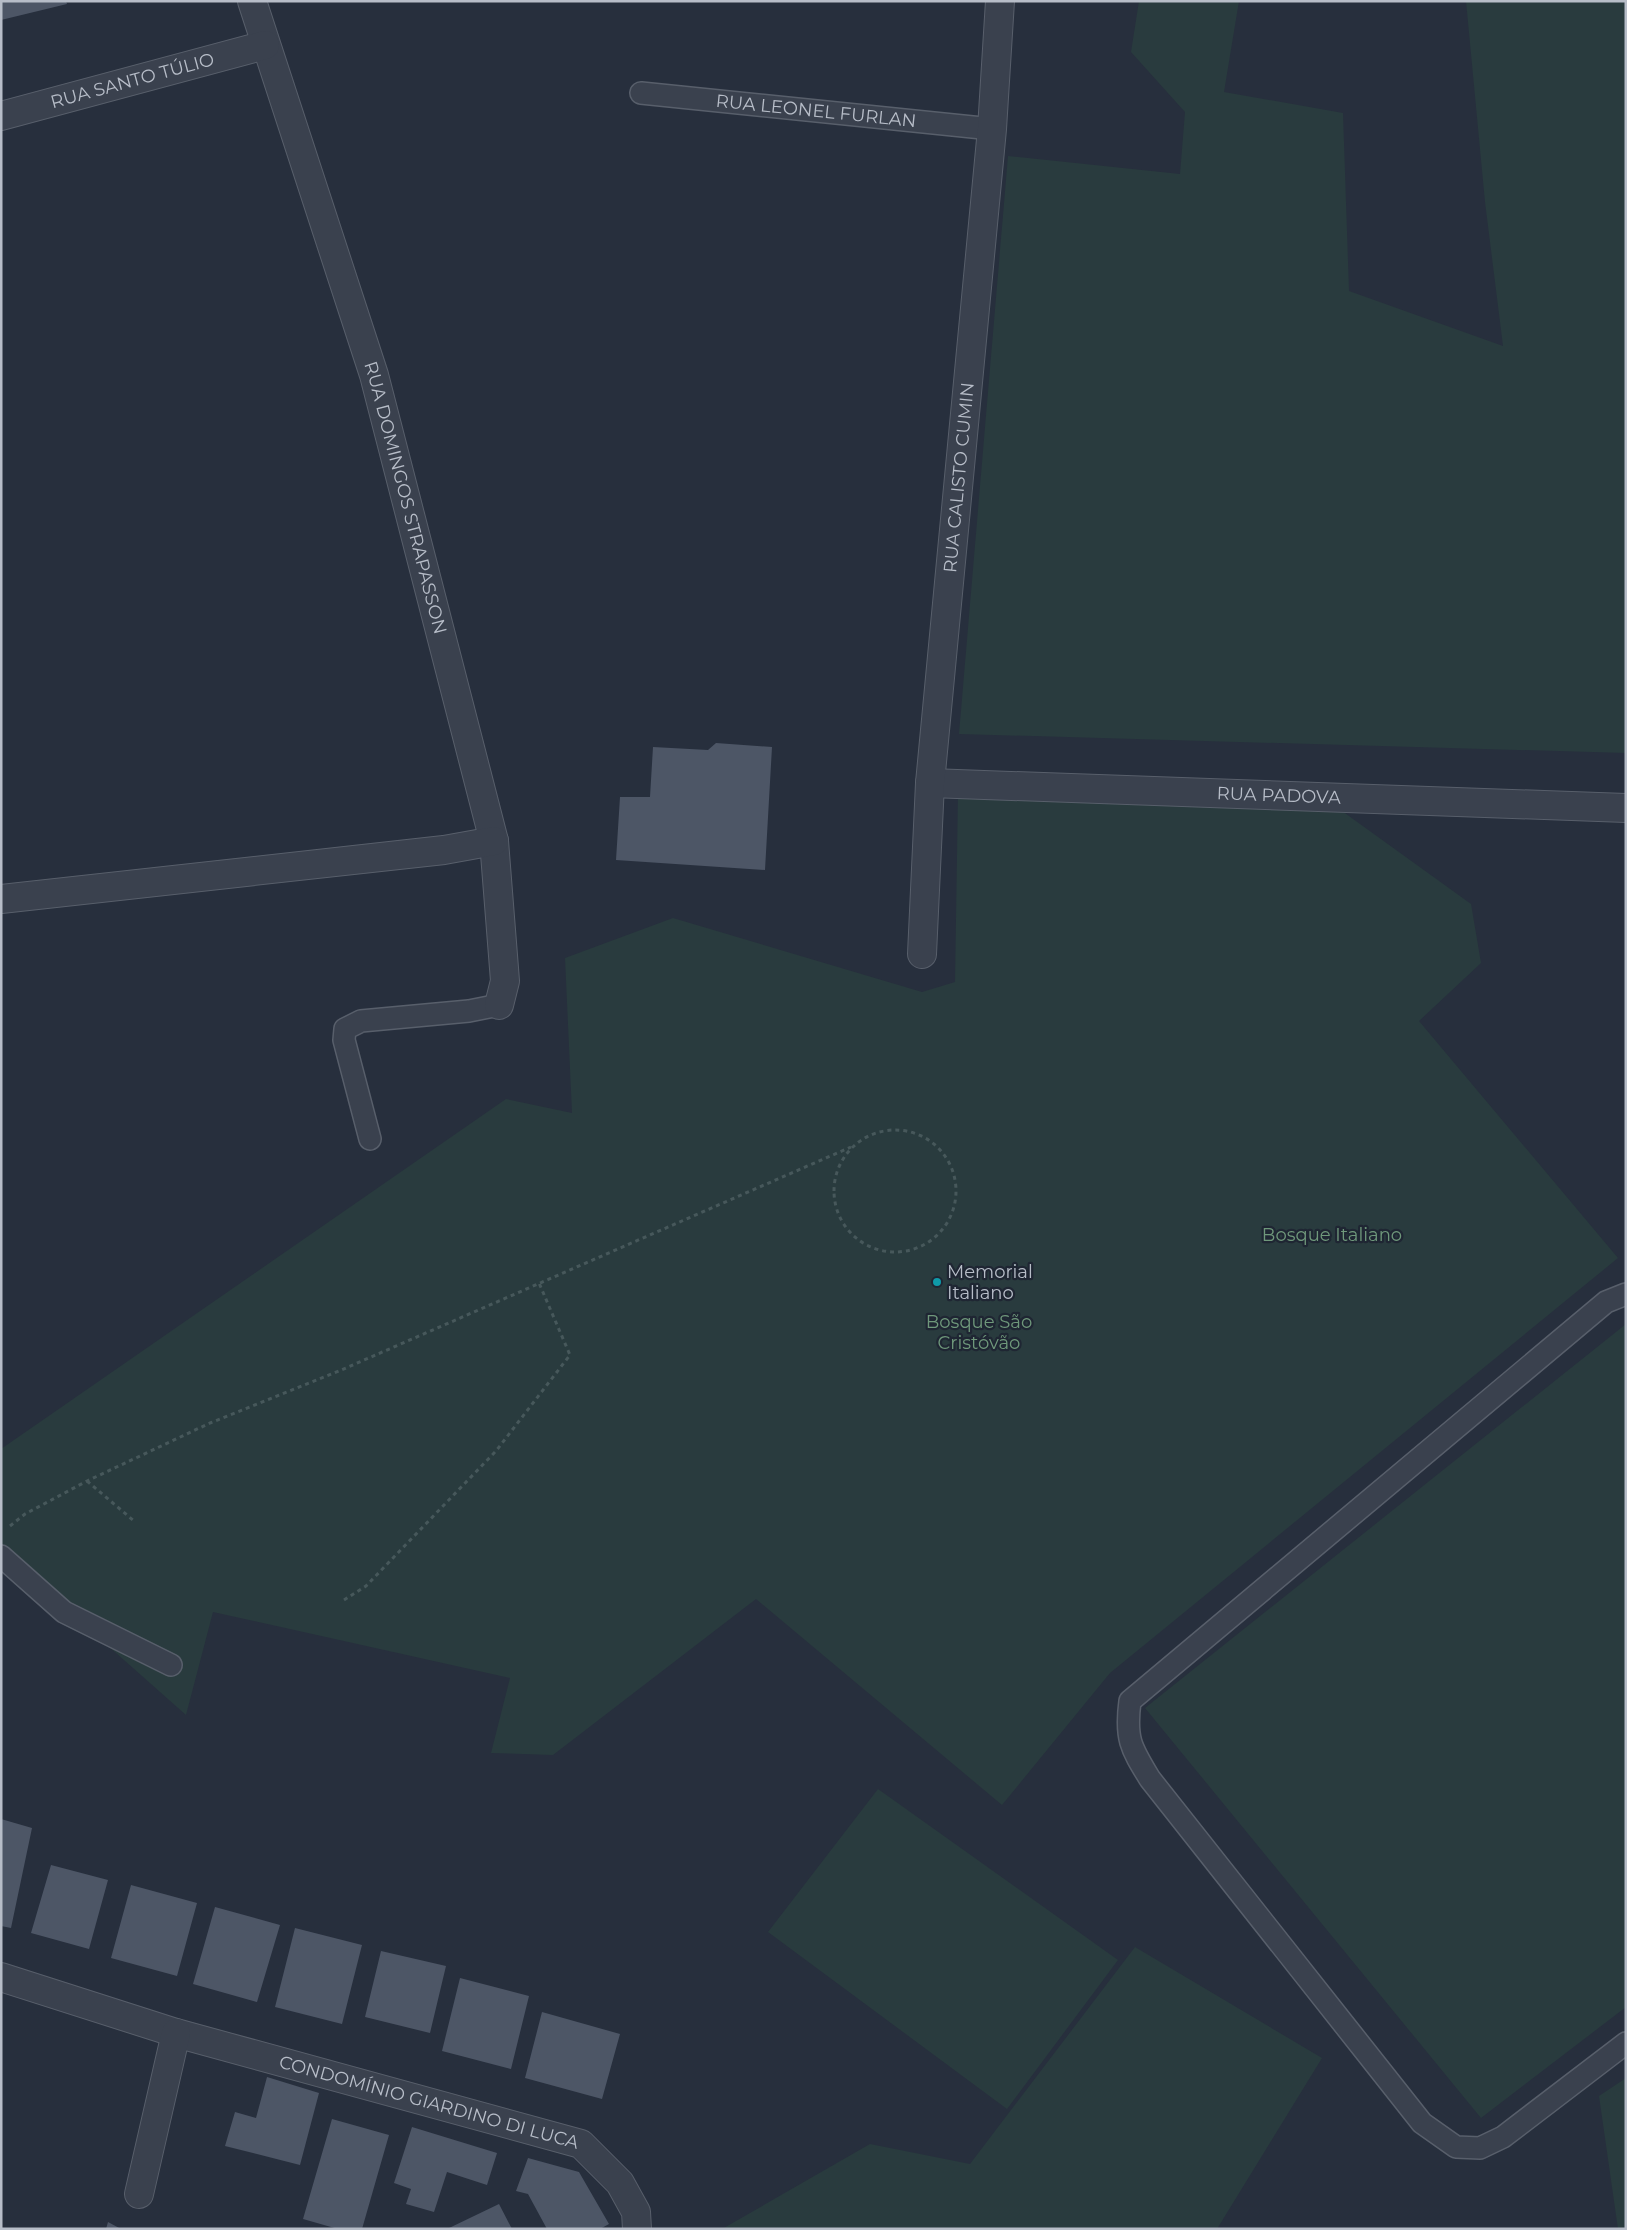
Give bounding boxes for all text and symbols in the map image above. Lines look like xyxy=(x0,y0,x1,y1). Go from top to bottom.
street label: RUA SANTO TÚLIO xyxy=(48,48,217,113)
street label: RUA LEONEL FURLAN xyxy=(715,90,917,132)
street label: RUA DOMINGOS STRAPASSON xyxy=(359,358,451,636)
street label: RUA CALISTO CUMIN xyxy=(939,381,979,574)
street label: RUA PADOVA xyxy=(1216,782,1341,809)
park label: Bosque Italiano xyxy=(1262,1224,1402,1246)
place label: Memorial Italiano xyxy=(947,1261,1033,1304)
marker: Memorial Italiano xyxy=(931,1276,943,1288)
park label: Bosque São Cristóvão xyxy=(926,1311,1032,1354)
street label: CONDOMÍNIO GIARDINO DI LUCA xyxy=(277,2051,581,2154)

